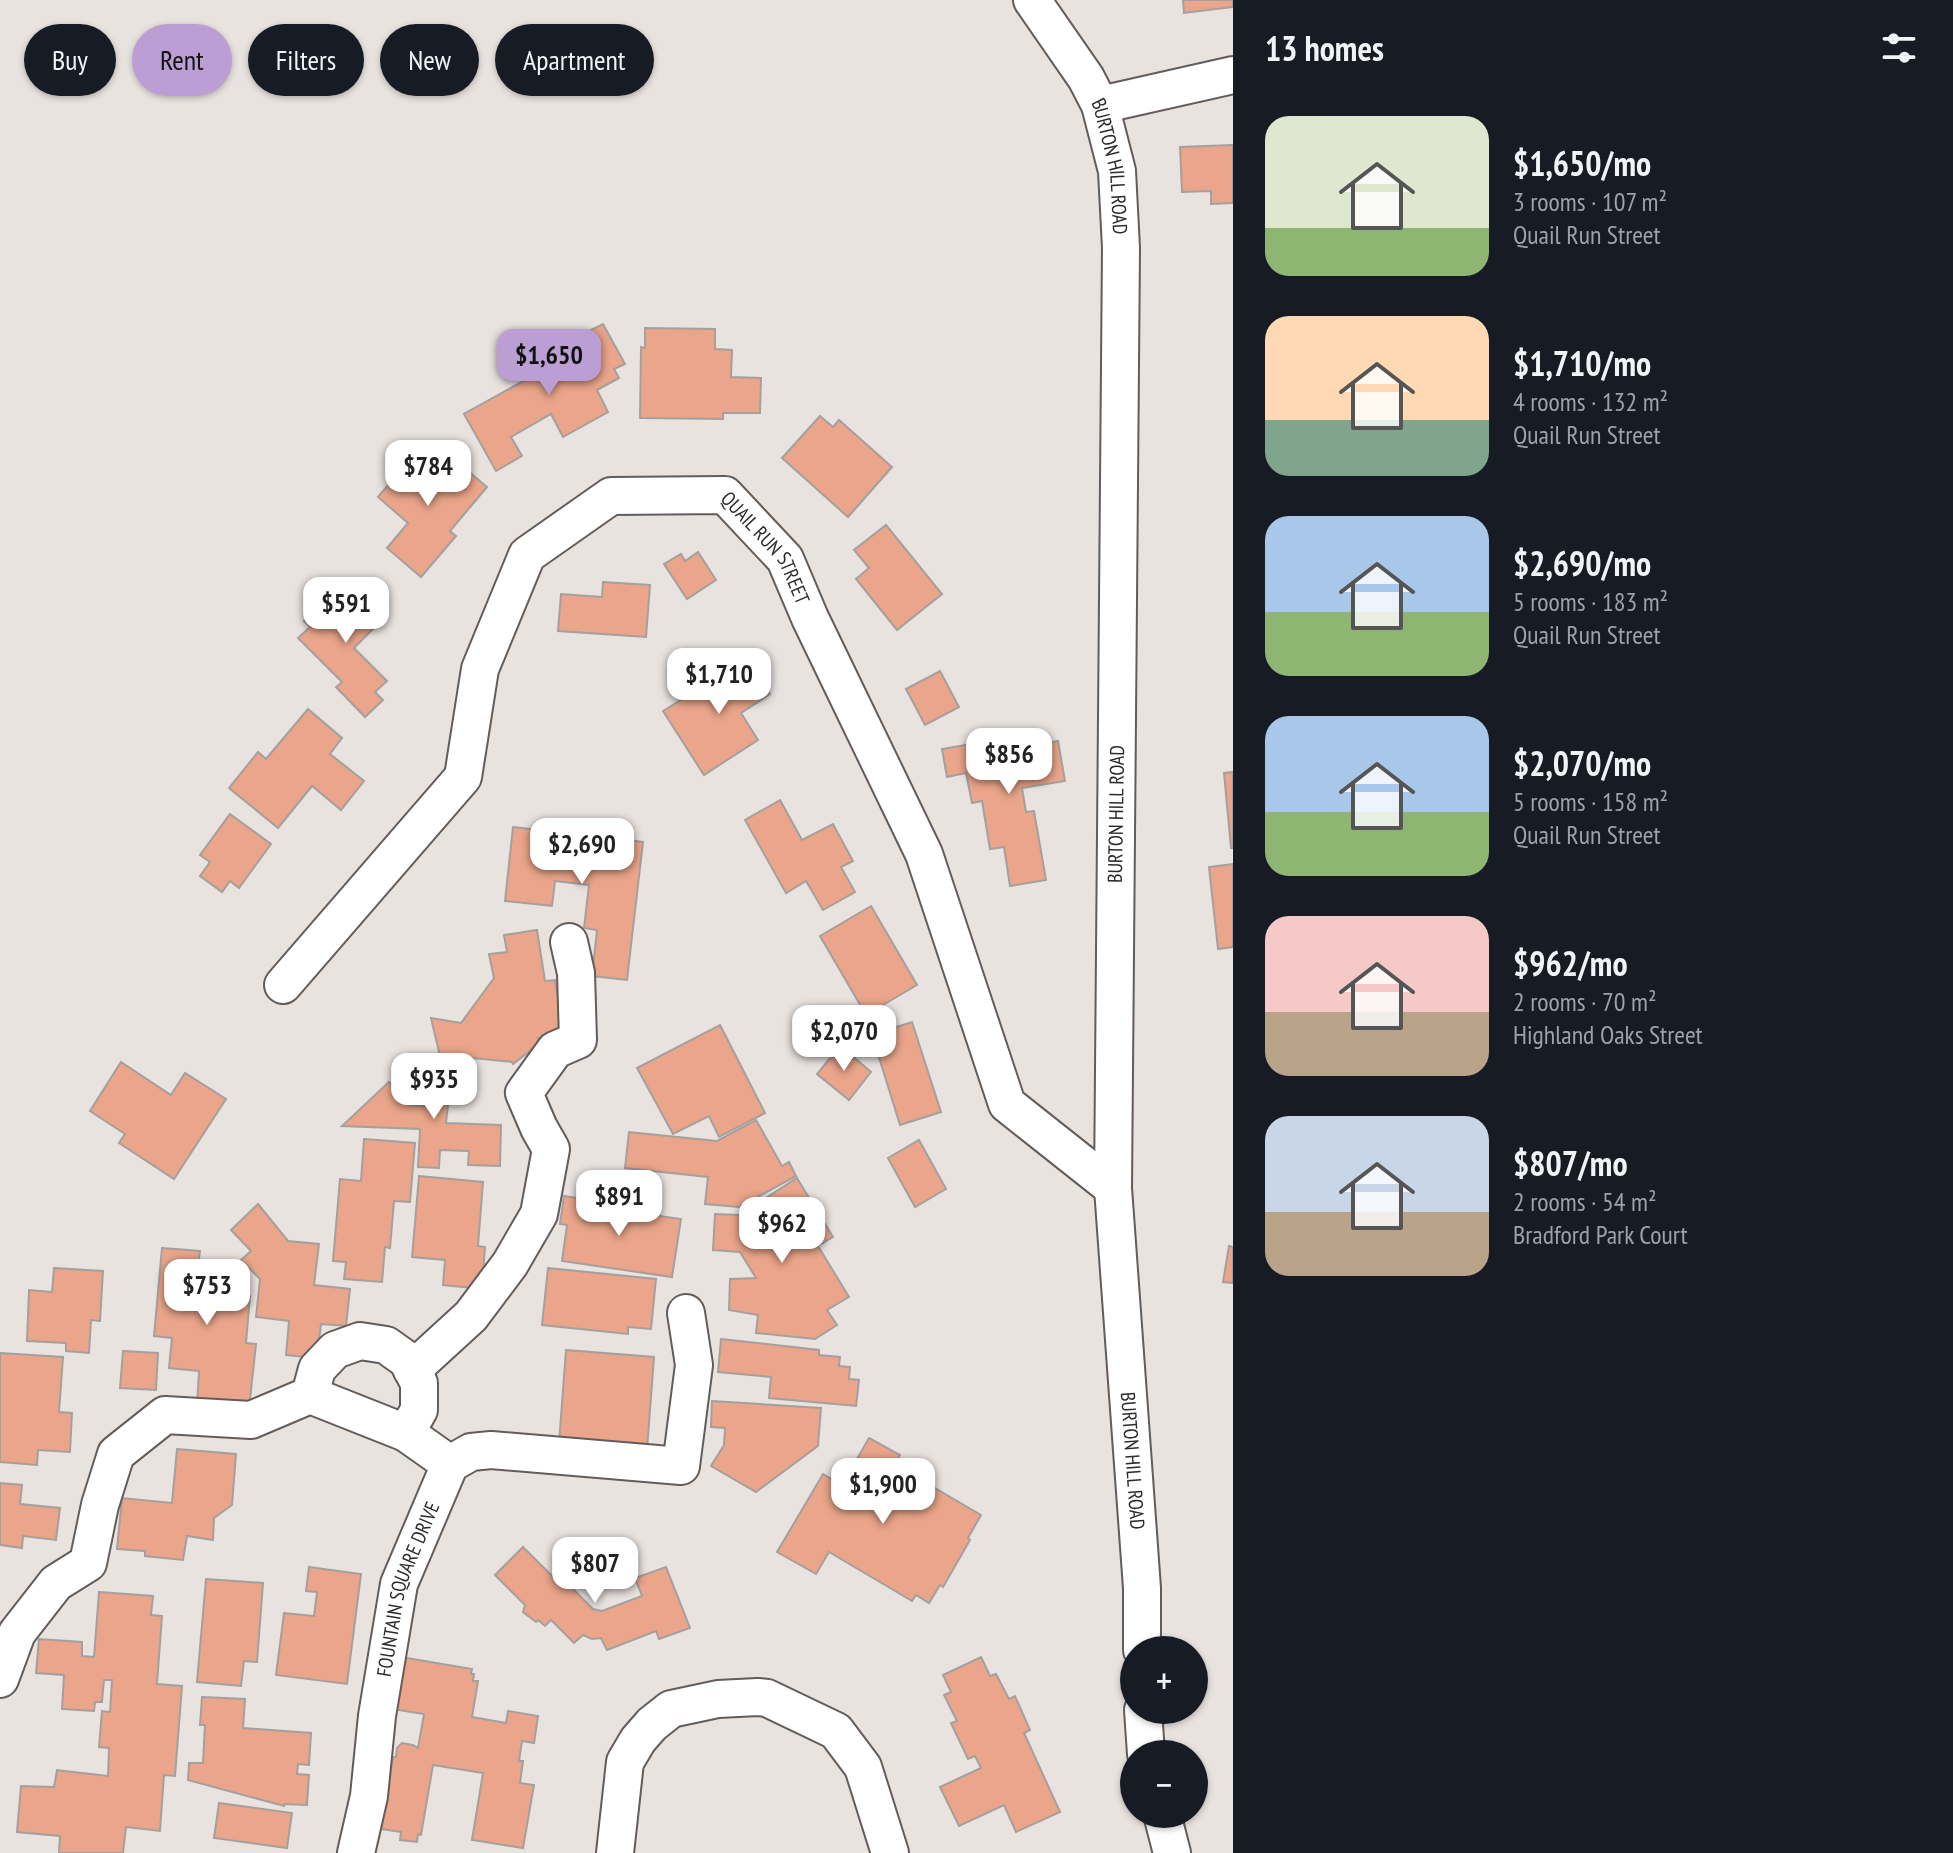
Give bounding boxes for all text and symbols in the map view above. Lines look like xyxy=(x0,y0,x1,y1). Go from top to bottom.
chip: Buy xyxy=(24,24,116,96)
chip: Rent xyxy=(132,24,232,96)
chip: Filters xyxy=(248,24,364,96)
chip: New xyxy=(380,24,479,96)
chip: Apartment xyxy=(495,24,654,96)
text: 13 homes xyxy=(1265,26,1384,70)
icon: filters xyxy=(1877,26,1921,70)
street label: BURTON HILL ROAD xyxy=(1086,93,1133,235)
text: $1,650/mo xyxy=(1513,141,1651,185)
icon: home xyxy=(1329,148,1425,244)
text: 3 rooms · 107 m² xyxy=(1513,185,1667,218)
text: Quail Run Street xyxy=(1513,218,1661,251)
pin: $1,650 xyxy=(484,329,614,397)
text: $1,650 xyxy=(515,338,583,371)
text: $1,710/mo xyxy=(1513,341,1651,385)
icon: home xyxy=(1329,348,1425,444)
text: 4 rooms · 132 m² xyxy=(1513,385,1668,418)
text: Quail Run Street xyxy=(1513,418,1661,451)
pin: $784 xyxy=(381,440,475,508)
text: $784 xyxy=(403,449,453,482)
street label: QUAIL RUN STREET xyxy=(715,486,816,608)
text: $2,690/mo xyxy=(1513,541,1651,585)
icon: home xyxy=(1329,548,1425,644)
pin: $591 xyxy=(299,577,393,645)
text: 5 rooms · 183 m² xyxy=(1513,585,1668,618)
text: $591 xyxy=(321,586,371,619)
text: Quail Run Street xyxy=(1513,618,1661,651)
pin: $1,710 xyxy=(654,648,784,716)
text: $1,710 xyxy=(685,657,753,690)
pin: $856 xyxy=(962,728,1056,796)
text: $856 xyxy=(984,737,1034,770)
text: $2,070/mo xyxy=(1513,741,1651,785)
street label: BURTON HILL ROAD xyxy=(1102,745,1130,883)
icon: home xyxy=(1329,748,1425,844)
text: 5 rooms · 158 m² xyxy=(1513,785,1668,818)
pin: $2,690 xyxy=(517,818,647,886)
text: Quail Run Street xyxy=(1513,818,1661,851)
text: $2,690 xyxy=(548,827,616,860)
text: $962/mo xyxy=(1513,941,1628,985)
icon: home xyxy=(1329,948,1425,1044)
text: 2 rooms · 70 m² xyxy=(1513,985,1657,1018)
pin: $2,070 xyxy=(779,1005,909,1073)
text: $2,070 xyxy=(810,1014,878,1047)
text: Highland Oaks Street xyxy=(1513,1018,1703,1051)
pin: $935 xyxy=(387,1053,481,1121)
text: $935 xyxy=(409,1062,459,1095)
text: $807/mo xyxy=(1513,1141,1628,1185)
icon: home xyxy=(1329,1148,1425,1244)
pin: $891 xyxy=(572,1170,666,1238)
text: $891 xyxy=(594,1179,644,1212)
text: 2 rooms · 54 m² xyxy=(1513,1185,1657,1218)
pin: $962 xyxy=(735,1197,829,1265)
text: $962 xyxy=(757,1206,807,1239)
text: Bradford Park Court xyxy=(1513,1218,1688,1251)
pin: $753 xyxy=(160,1259,254,1327)
text: $753 xyxy=(182,1268,232,1301)
street label: BURTON HILL ROAD xyxy=(1115,1391,1151,1530)
pin: $1,900 xyxy=(818,1458,948,1526)
text: $1,900 xyxy=(849,1467,917,1500)
street label: FOUNTAIN SQUARE DRIVE xyxy=(371,1498,446,1679)
pin: $807 xyxy=(548,1537,642,1605)
text: $807 xyxy=(570,1546,620,1579)
map controls xyxy=(1120,1636,1208,1828)
button: + xyxy=(1120,1636,1208,1724)
button: − xyxy=(1120,1740,1208,1828)

